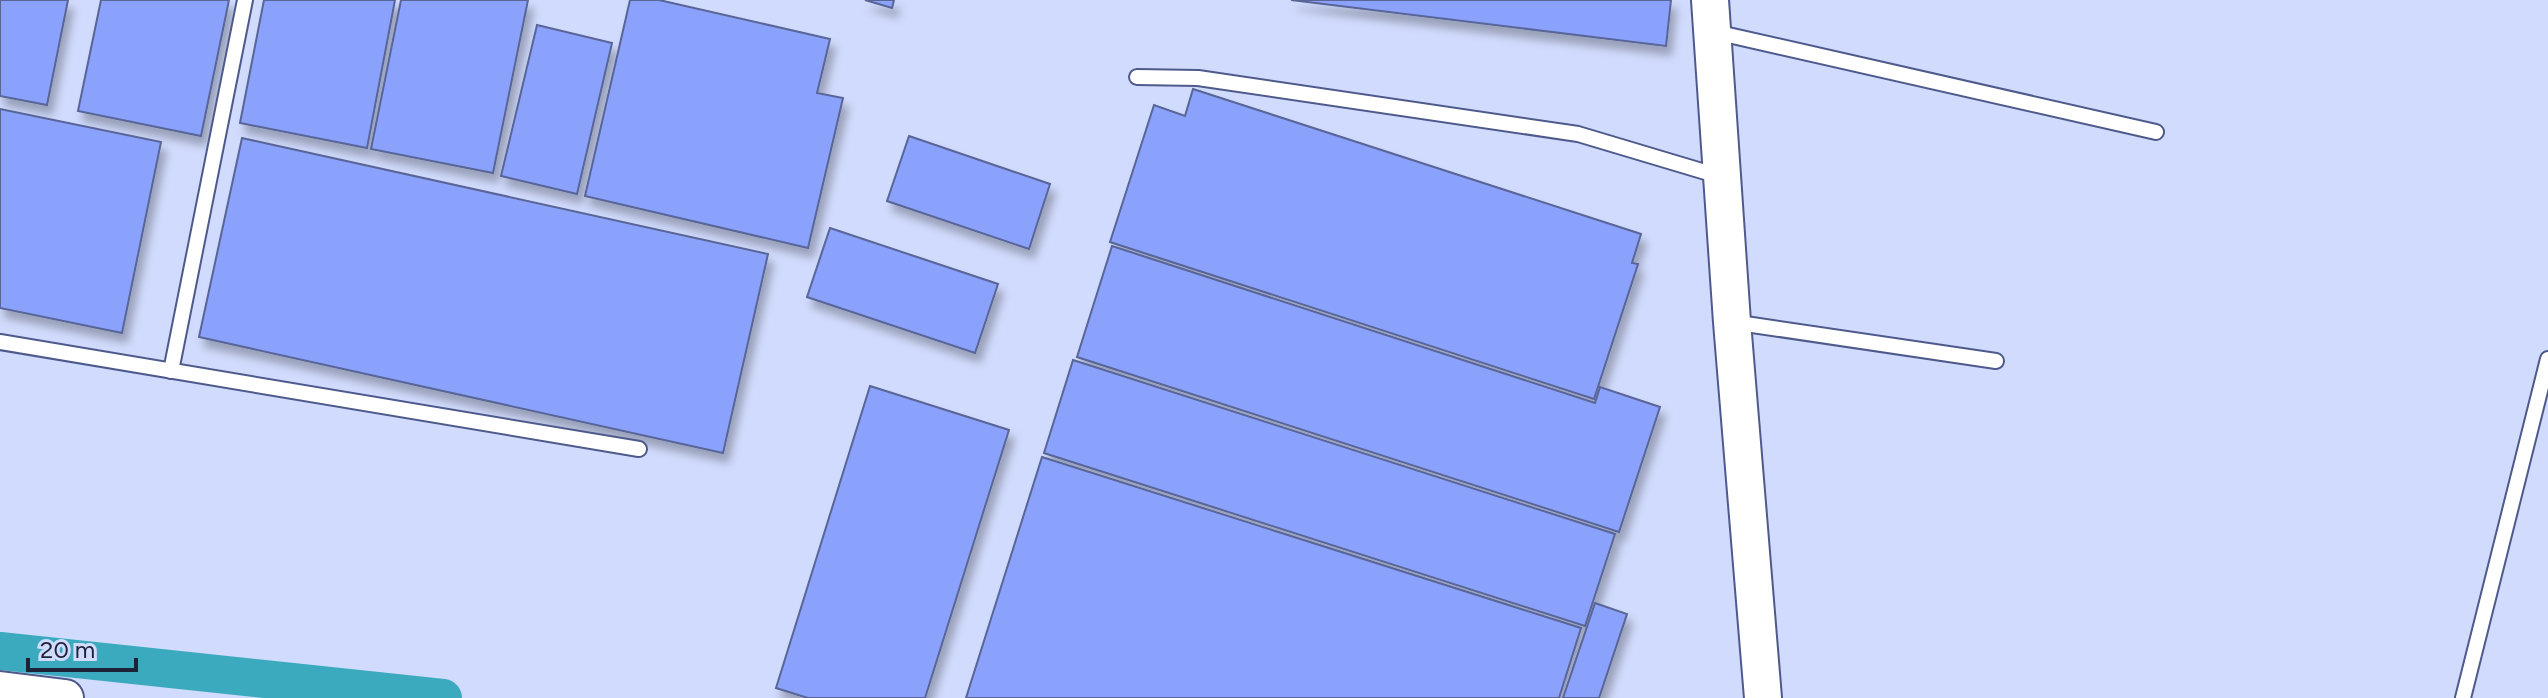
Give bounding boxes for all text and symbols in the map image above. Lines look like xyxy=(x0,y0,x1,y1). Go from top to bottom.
scale bar xyxy=(28,622,136,672)
text: 20 m xyxy=(40,635,95,664)

